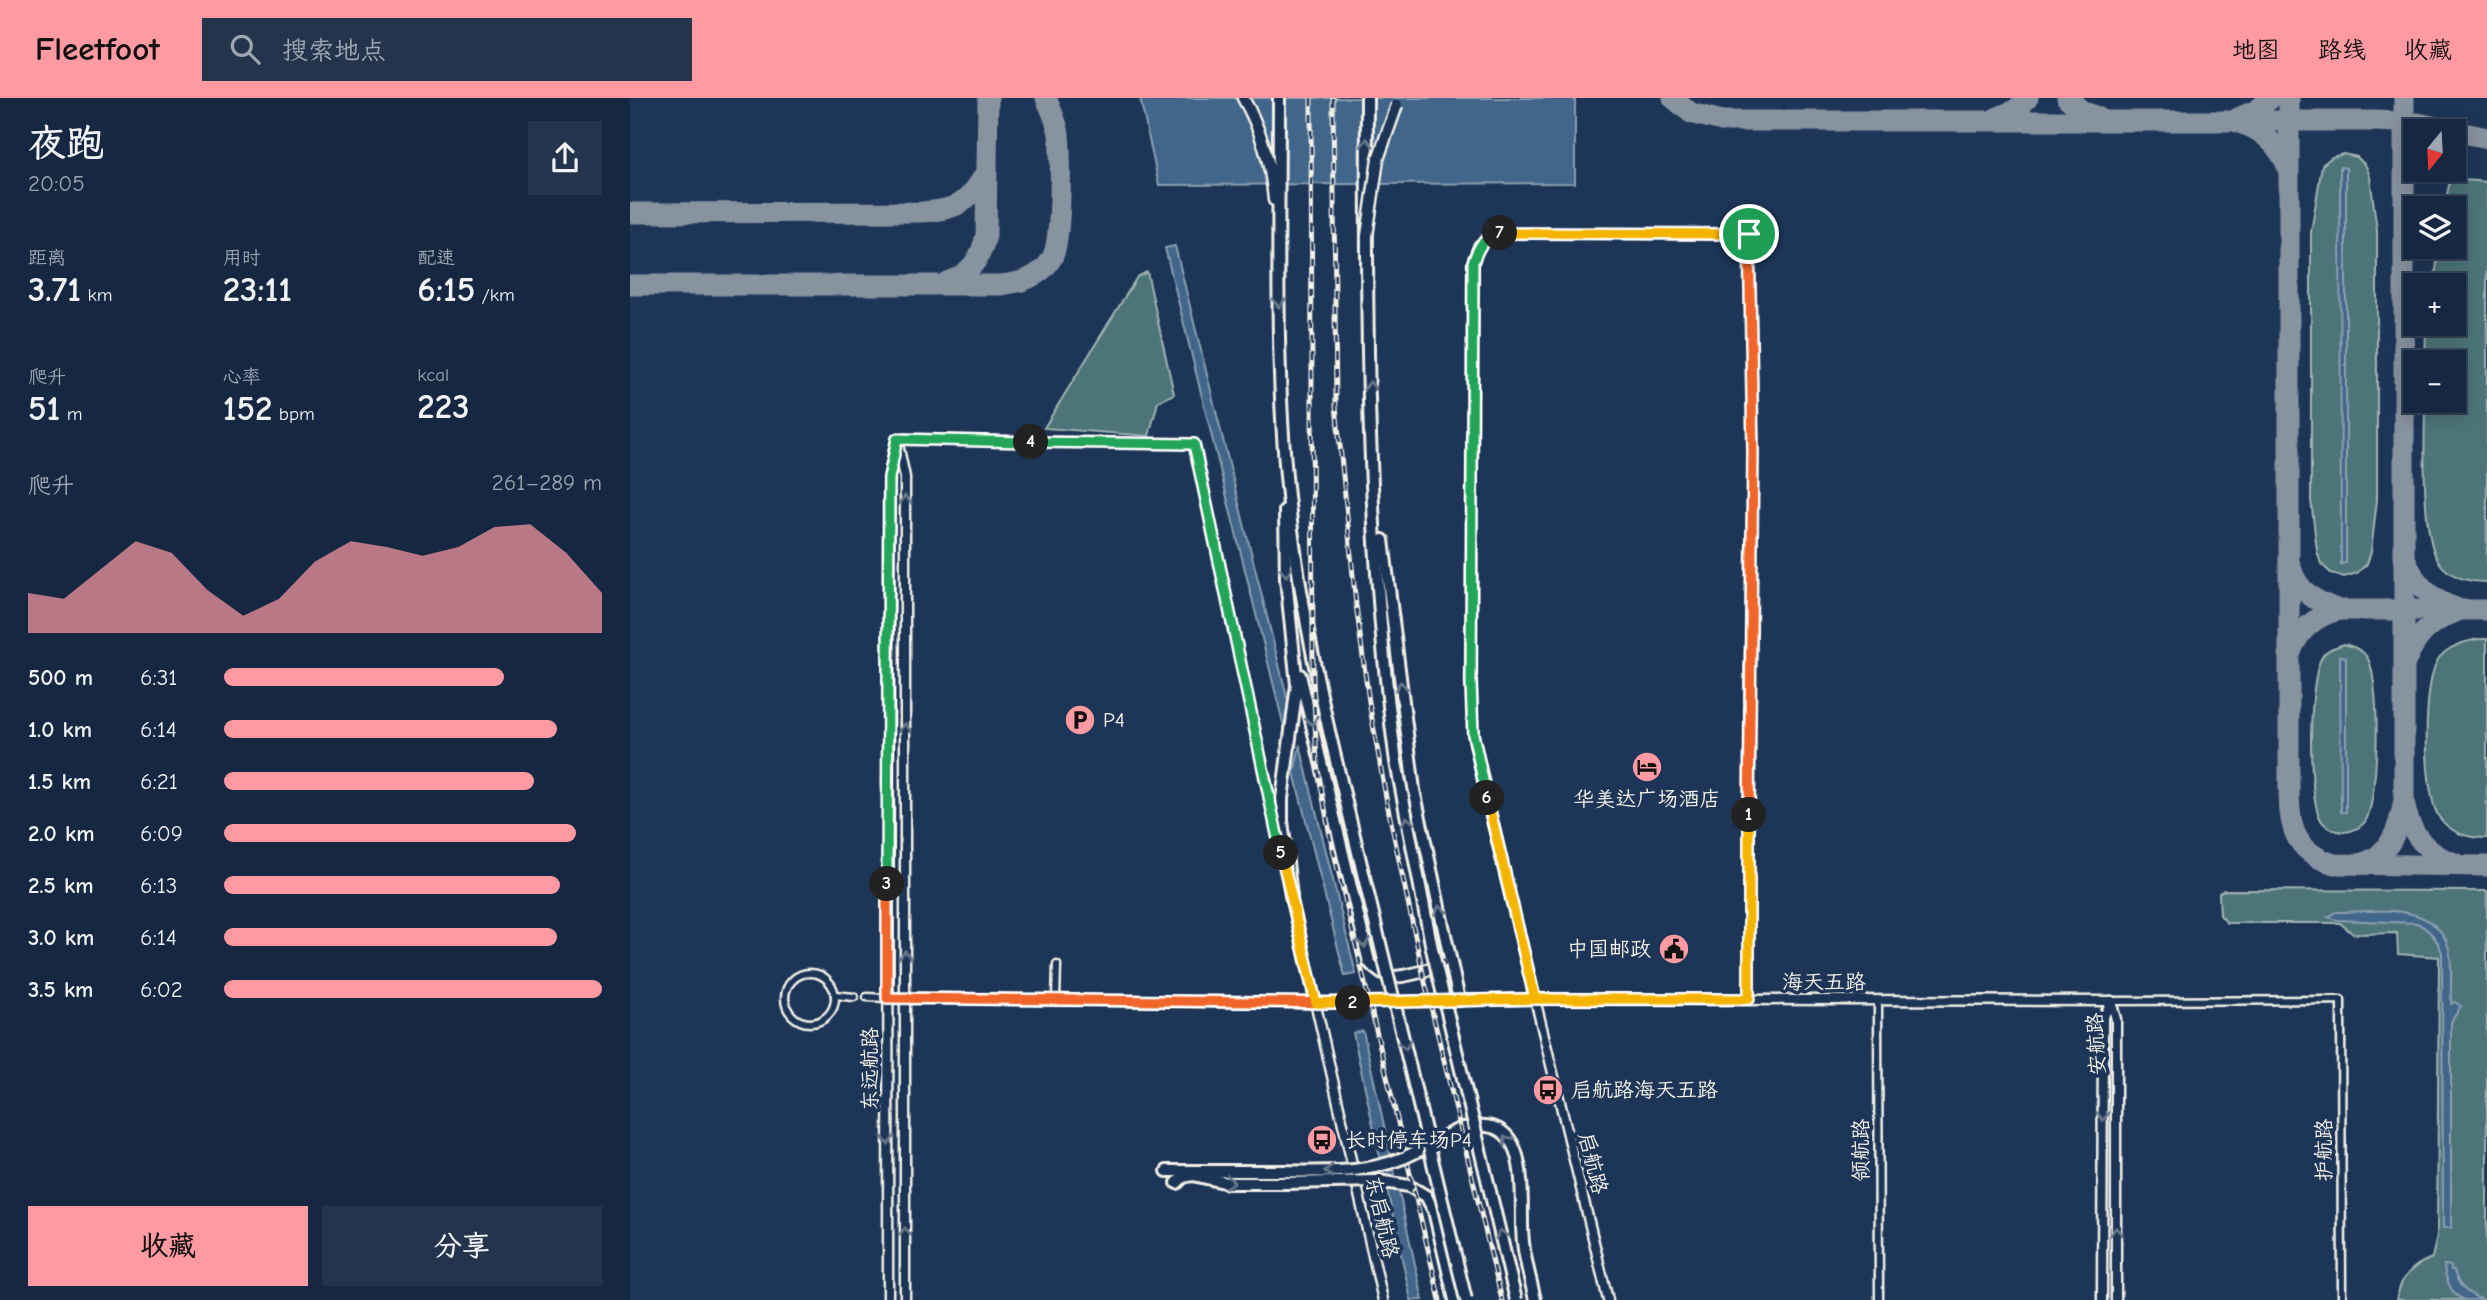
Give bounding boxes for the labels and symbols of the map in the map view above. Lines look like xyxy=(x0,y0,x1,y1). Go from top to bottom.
north arrow xyxy=(2403,119,2466,182)
one-way arrow xyxy=(1359,137,1375,148)
pin xyxy=(1719,204,1779,264)
pin: 7 xyxy=(1482,216,1518,250)
one-way arrow xyxy=(1271,298,1286,309)
one-way arrow xyxy=(1363,380,1378,391)
pin: 4 xyxy=(1014,424,1048,460)
one-way arrow xyxy=(897,495,913,505)
one-way arrow xyxy=(1278,566,1293,577)
one-way arrow xyxy=(1393,680,1408,691)
parking icon: P4 xyxy=(1063,703,1097,737)
place label: P4 xyxy=(1103,708,1125,732)
one-way arrow xyxy=(1304,715,1319,727)
one-way arrow xyxy=(897,722,913,733)
hotel icon: 华美达广场酒店 xyxy=(1630,750,1664,784)
pin: 6 xyxy=(1470,780,1504,816)
place label: 华美达广场酒店 xyxy=(1574,787,1721,811)
pin: 1 xyxy=(1732,798,1766,832)
one-way arrow xyxy=(1401,815,1416,827)
pin: 5 xyxy=(1264,836,1298,870)
pin: 3 xyxy=(870,866,904,902)
one-way arrow xyxy=(1433,904,1448,916)
public building icon: 中国邮政 xyxy=(1657,932,1691,966)
one-way arrow xyxy=(1356,937,1370,949)
place label: 中国邮政 xyxy=(1567,937,1651,961)
one-way arrow xyxy=(897,950,913,960)
street label: 海天五路 xyxy=(1782,970,1866,994)
pin: 2 xyxy=(1336,986,1370,1020)
street label: 安航路 xyxy=(2082,1012,2110,1076)
street label: 东远航路 xyxy=(858,1027,882,1111)
one-way arrow xyxy=(1397,1039,1411,1051)
bus stop icon: 启航路海天五路 xyxy=(1531,1073,1565,1107)
place label: 启航路海天五路 xyxy=(1571,1078,1718,1102)
one-way arrow xyxy=(2095,1112,2111,1122)
street label: 领航路 xyxy=(1849,1119,1873,1182)
street label: 护航路 xyxy=(2312,1119,2336,1182)
bus stop icon: 长时停车场P4 xyxy=(1305,1123,1339,1157)
place label: 长时停车场P4 xyxy=(1345,1128,1472,1152)
street label: 启航路 xyxy=(1574,1130,1612,1196)
one-way arrow xyxy=(880,1135,896,1146)
one-way arrow xyxy=(1503,1135,1515,1148)
one-way arrow xyxy=(1323,1164,1334,1179)
street label: 东启航路 xyxy=(1361,1173,1403,1261)
one-way arrow xyxy=(1224,1174,1235,1189)
one-way arrow xyxy=(897,1226,913,1237)
one-way arrow xyxy=(2108,1226,2124,1237)
one-way arrow xyxy=(1494,1228,1509,1240)

